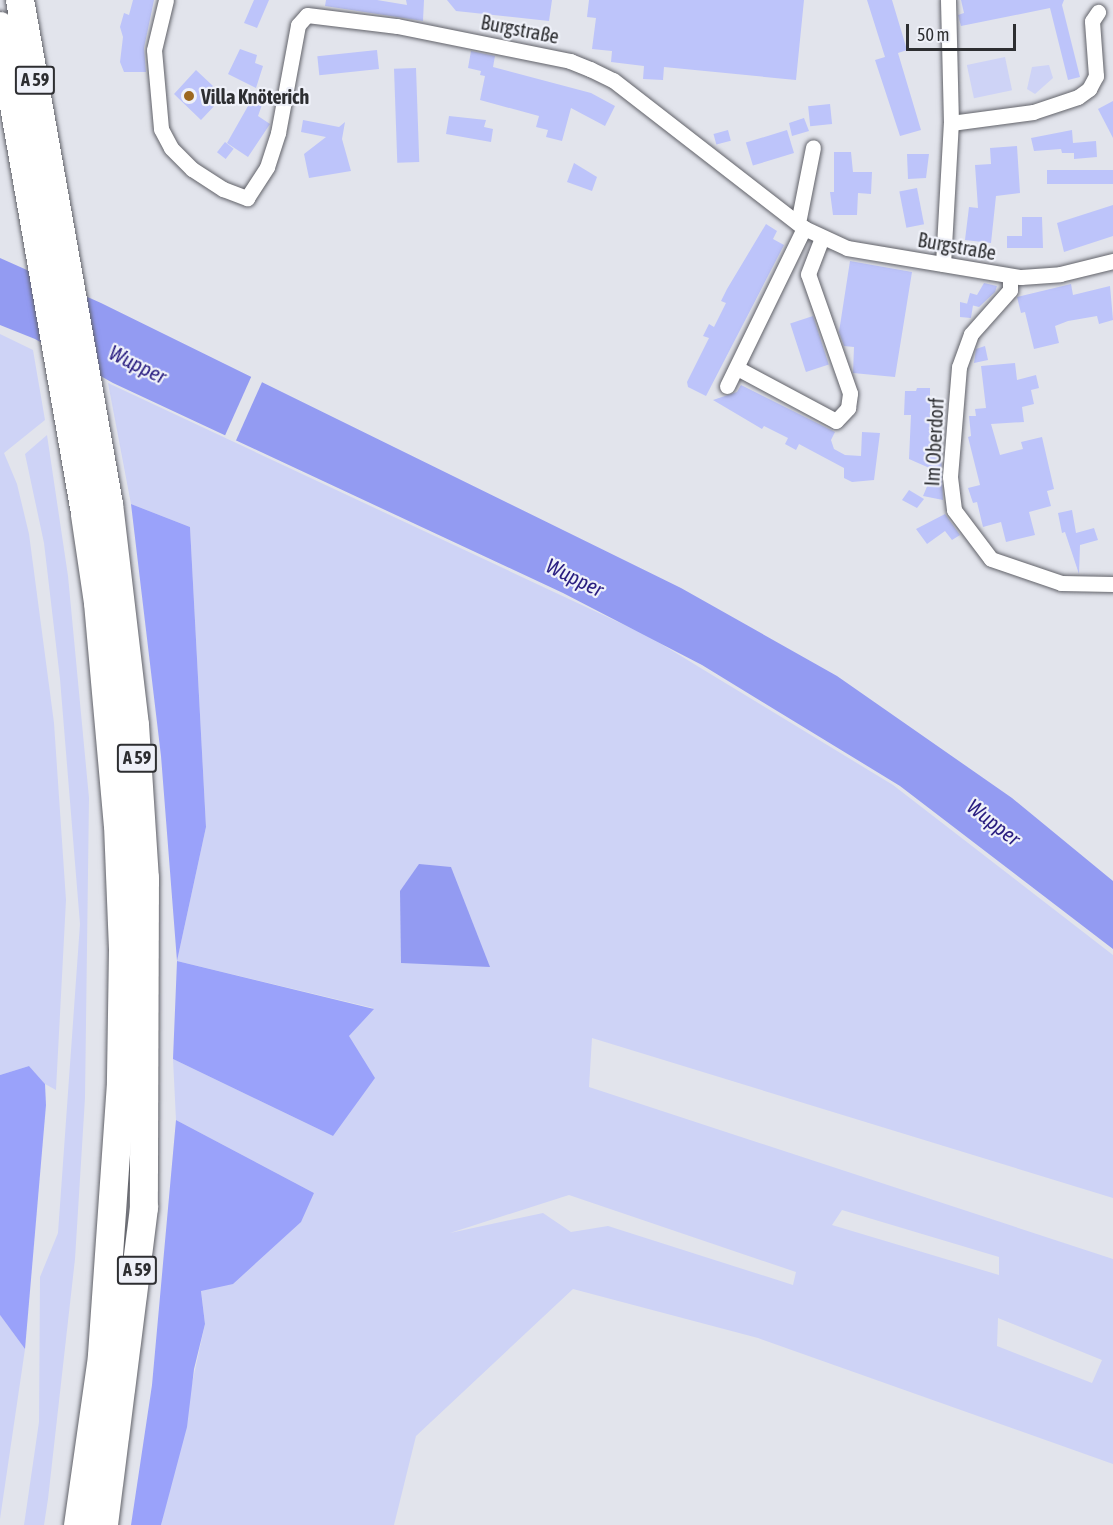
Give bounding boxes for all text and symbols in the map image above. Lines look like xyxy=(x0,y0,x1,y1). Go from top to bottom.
street label: Burgstraße xyxy=(479,10,561,48)
scale bar xyxy=(909,12,1018,50)
text: 50 m xyxy=(917,24,949,45)
road number: A 59 xyxy=(14,65,56,95)
place label: Villa Knöterich xyxy=(201,84,309,108)
marker: Villa Knöterich xyxy=(182,89,196,103)
street label: Burgstraße xyxy=(916,227,998,265)
water label: Wupper xyxy=(105,339,171,389)
street label: Im Oberdorf xyxy=(920,397,948,487)
water label: Wupper xyxy=(542,552,608,602)
road number: A 59 xyxy=(116,743,158,773)
water label: Wupper xyxy=(962,793,1026,851)
road number: A 59 xyxy=(116,1255,158,1285)

